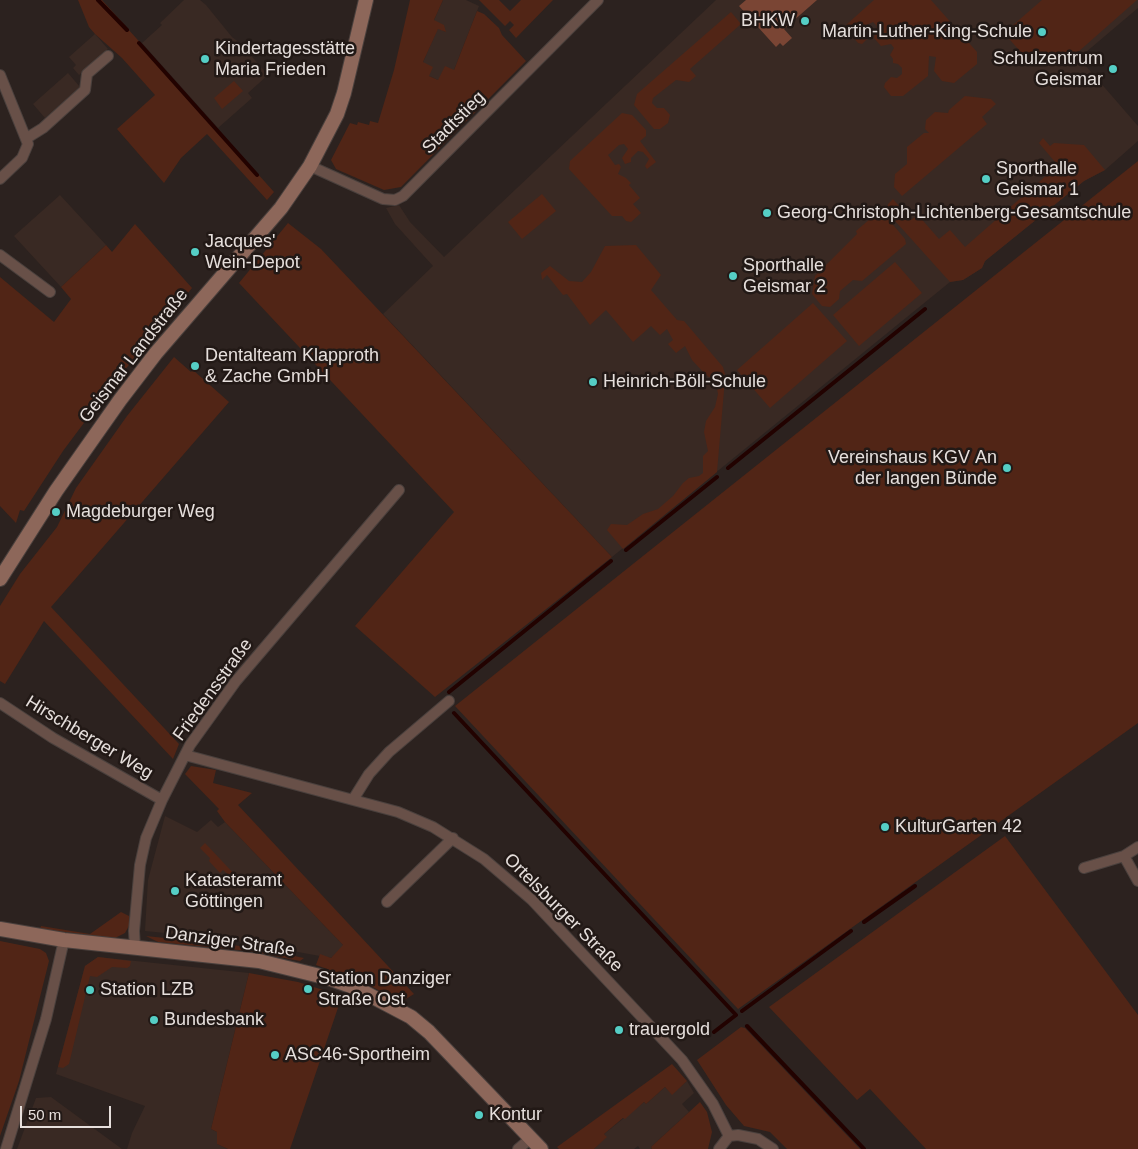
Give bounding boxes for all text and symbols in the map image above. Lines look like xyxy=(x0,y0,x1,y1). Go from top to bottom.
place label: BHKW xyxy=(741,10,795,32)
marker: BHKW xyxy=(799,15,811,27)
place label: Martin-Luther-King-Schule xyxy=(822,21,1032,43)
marker: Martin-Luther-King-Schule xyxy=(1036,26,1048,38)
place label: Kindertagesstätte Maria Frieden xyxy=(215,38,355,80)
place label: Schulzentrum Geismar xyxy=(993,48,1103,90)
marker: Kindertagesstätte Maria Frieden xyxy=(199,53,211,65)
marker: Schulzentrum Geismar xyxy=(1107,63,1119,75)
street label: Stadtstieg xyxy=(418,87,490,159)
place label: Sporthalle Geismar 1 xyxy=(996,158,1079,200)
marker: Sporthalle Geismar 1 xyxy=(980,173,992,185)
place label: Georg-Christoph-Lichtenberg-Gesamtschule xyxy=(777,202,1131,224)
marker: Georg-Christoph-Lichtenberg-Gesamtschule xyxy=(761,207,773,219)
place label: Jacques' Wein-Depot xyxy=(205,231,300,274)
marker: Jacques' Wein-Depot xyxy=(189,246,201,258)
place label: Sporthalle Geismar 2 xyxy=(743,255,826,298)
marker: Sporthalle Geismar 2 xyxy=(727,270,739,282)
street label: Geismar Landstraße xyxy=(75,285,193,427)
place label: Dentalteam Klapproth & Zache GmbH xyxy=(205,345,379,388)
marker: Dentalteam Klapproth & Zache GmbH xyxy=(189,360,201,372)
place label: Heinrich-Böll-Schule xyxy=(603,371,766,393)
marker: Heinrich-Böll-Schule xyxy=(587,376,599,388)
place label: Vereinshaus KGV An der langen Bünde xyxy=(828,447,997,489)
marker: Vereinshaus KGV An der langen Bünde xyxy=(1001,462,1013,474)
place label: Magdeburger Weg xyxy=(66,501,215,523)
marker: Magdeburger Weg xyxy=(50,506,62,518)
street label: Friedensstraße xyxy=(169,635,257,745)
street label: Hirschberger Weg xyxy=(21,691,157,785)
place label: KulturGarten 42 xyxy=(895,816,1022,838)
marker: KulturGarten 42 xyxy=(879,821,891,833)
street label: Ortelsburger Straße xyxy=(499,849,627,977)
place label: Katasteramt Göttingen xyxy=(185,870,282,912)
marker: Katasteramt Göttingen xyxy=(169,885,181,897)
street label: Danziger Straße xyxy=(164,922,296,962)
place label: Station Danziger Straße Ost xyxy=(318,968,451,1011)
place label: Station LZB xyxy=(100,979,194,1001)
marker: Station Danziger Straße Ost xyxy=(302,983,314,995)
marker: Station LZB xyxy=(84,984,96,996)
place label: Bundesbank xyxy=(164,1009,264,1031)
marker: Bundesbank xyxy=(148,1014,160,1026)
place label: trauergold xyxy=(629,1019,710,1041)
marker: trauergold xyxy=(613,1024,625,1036)
place label: ASC46-Sportheim xyxy=(285,1044,430,1066)
marker: ASC46-Sportheim xyxy=(269,1049,281,1061)
scale bar xyxy=(22,1096,114,1128)
place label: Kontur xyxy=(489,1104,542,1126)
text: 50 m xyxy=(28,1106,61,1123)
marker: Kontur xyxy=(473,1109,485,1121)

